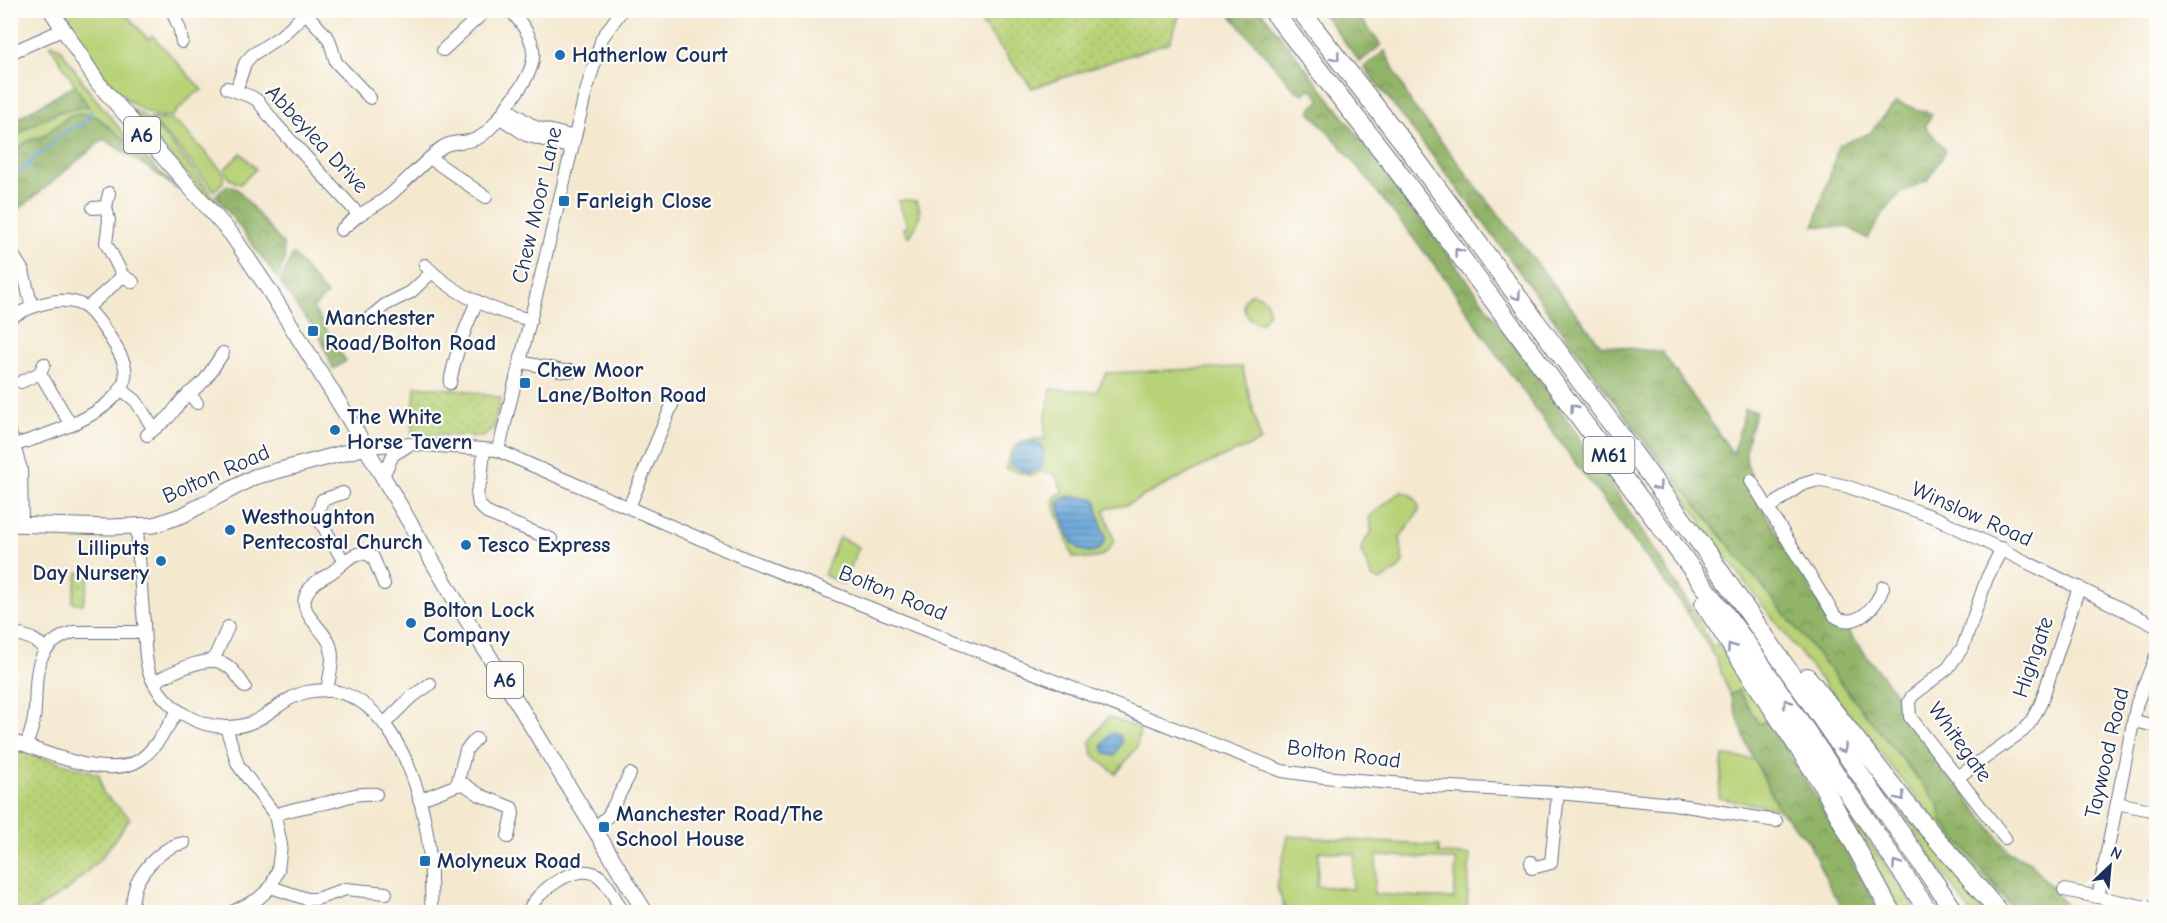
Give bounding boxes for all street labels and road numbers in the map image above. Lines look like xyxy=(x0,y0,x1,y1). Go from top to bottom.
street label: Abbeylea Drive xyxy=(260,79,374,199)
road number: A6 xyxy=(124,117,160,153)
street label: Chew Moor Lane xyxy=(506,124,568,286)
road number: M61 xyxy=(1584,437,1634,473)
street label: Bolton Road xyxy=(158,439,274,509)
street label: Winslow Road xyxy=(1907,476,2037,552)
street label: Bolton Road xyxy=(835,560,951,626)
street label: Highgate xyxy=(2007,613,2059,701)
road number: A6 xyxy=(487,662,523,698)
street label: Taywood Road xyxy=(2079,685,2135,821)
street label: Whitegate xyxy=(1922,697,1998,787)
street label: Bolton Road xyxy=(1286,734,1402,774)

